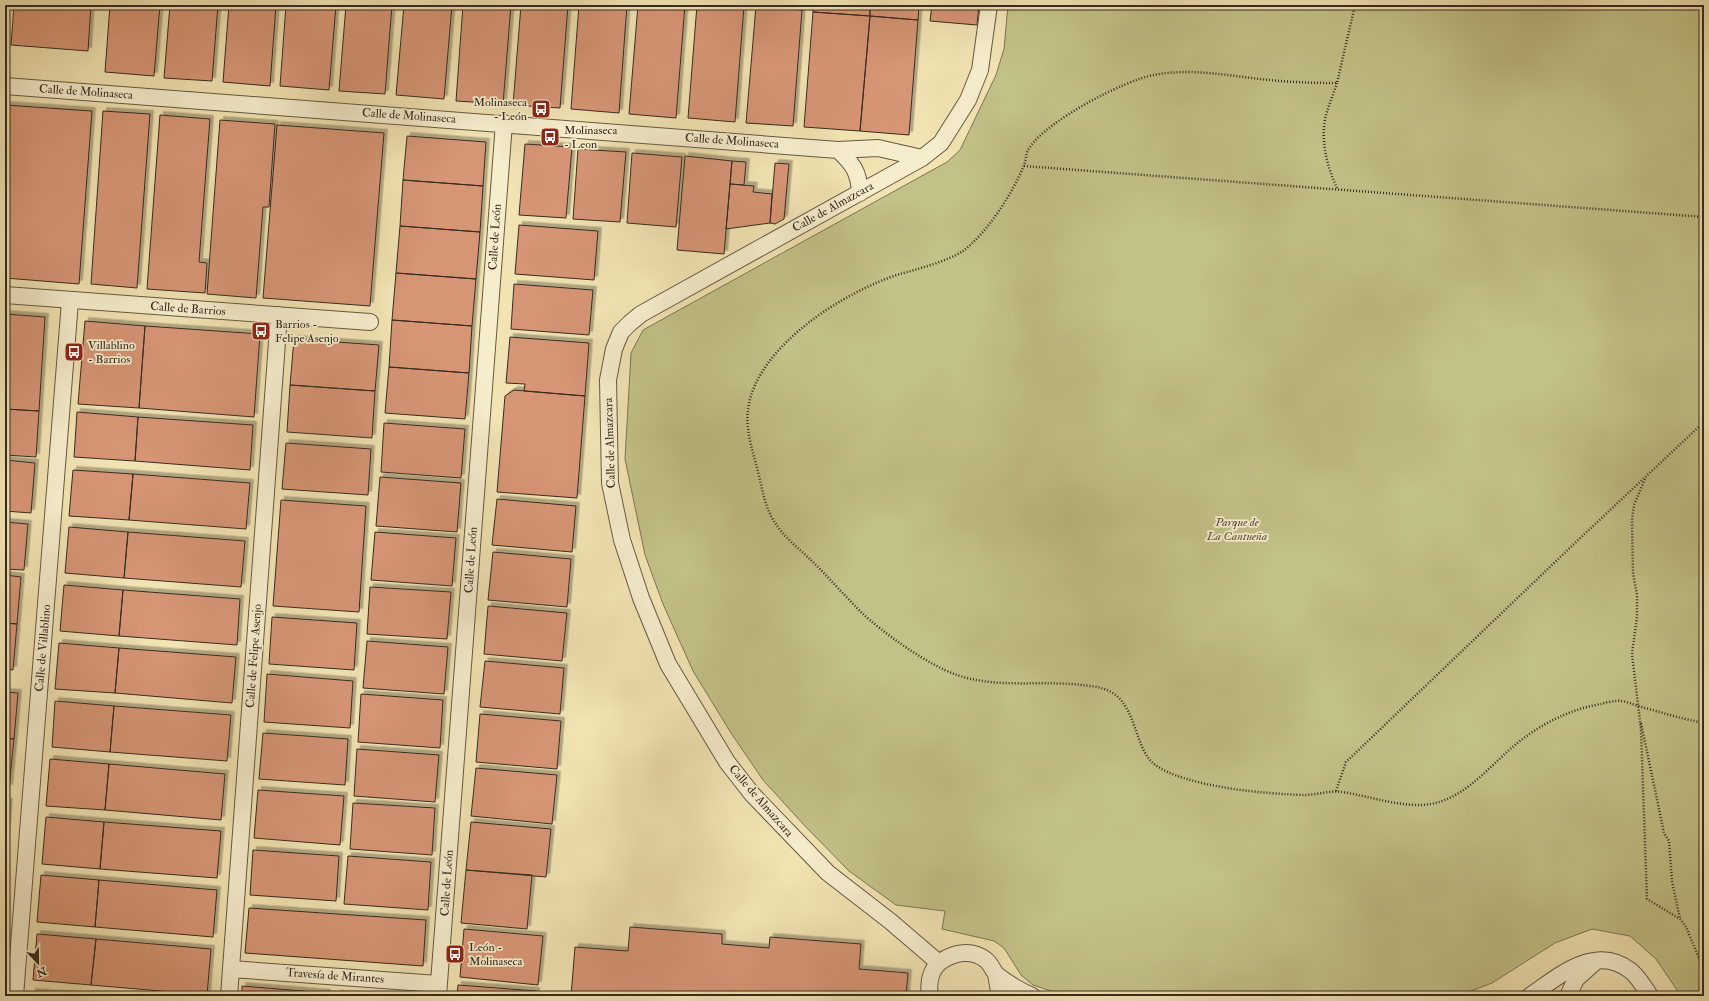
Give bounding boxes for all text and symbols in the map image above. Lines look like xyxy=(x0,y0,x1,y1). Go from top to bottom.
street label: Calle de Molinaseca xyxy=(39,81,135,103)
place label: Molinaseca - León xyxy=(474,95,528,124)
bus stop icon: Molinaseca - León xyxy=(530,98,552,120)
street label: Calle de Molinaseca xyxy=(362,105,458,127)
place label: Molinaseca - Leon xyxy=(564,123,618,152)
bus stop icon: Molinaseca - Leon xyxy=(539,126,561,148)
street label: Calle de Molinaseca xyxy=(685,130,781,152)
street label: Calle de Almazcara xyxy=(790,178,877,236)
street label: Calle de León xyxy=(485,203,505,271)
street label: Calle de Barrios xyxy=(150,299,226,319)
place label: Barrios - Felipe Asenjo xyxy=(275,317,339,346)
bus stop icon: Barrios - Felipe Asenjo xyxy=(250,320,272,342)
place label: Villablino - Barrios xyxy=(88,338,135,367)
bus stop icon: Villablino - Barrios xyxy=(63,341,85,363)
street label: Calle de Almazcara xyxy=(601,396,619,489)
park label: Parque de La Cantueña xyxy=(1206,515,1268,544)
street label: Calle de León xyxy=(461,526,481,594)
street label: Calle de Felipe Asenjo xyxy=(243,603,265,709)
street label: Calle de Villablino xyxy=(32,604,54,692)
street label: Calle de Almazcara xyxy=(726,762,797,841)
street label: Calle de León xyxy=(437,849,457,917)
place label: León - Molinaseca xyxy=(469,940,523,969)
north arrow xyxy=(18,943,58,983)
bus stop icon: León - Molinaseca xyxy=(444,943,466,965)
text: N xyxy=(33,964,49,980)
street label: Travesía de Mirantes xyxy=(285,965,385,987)

